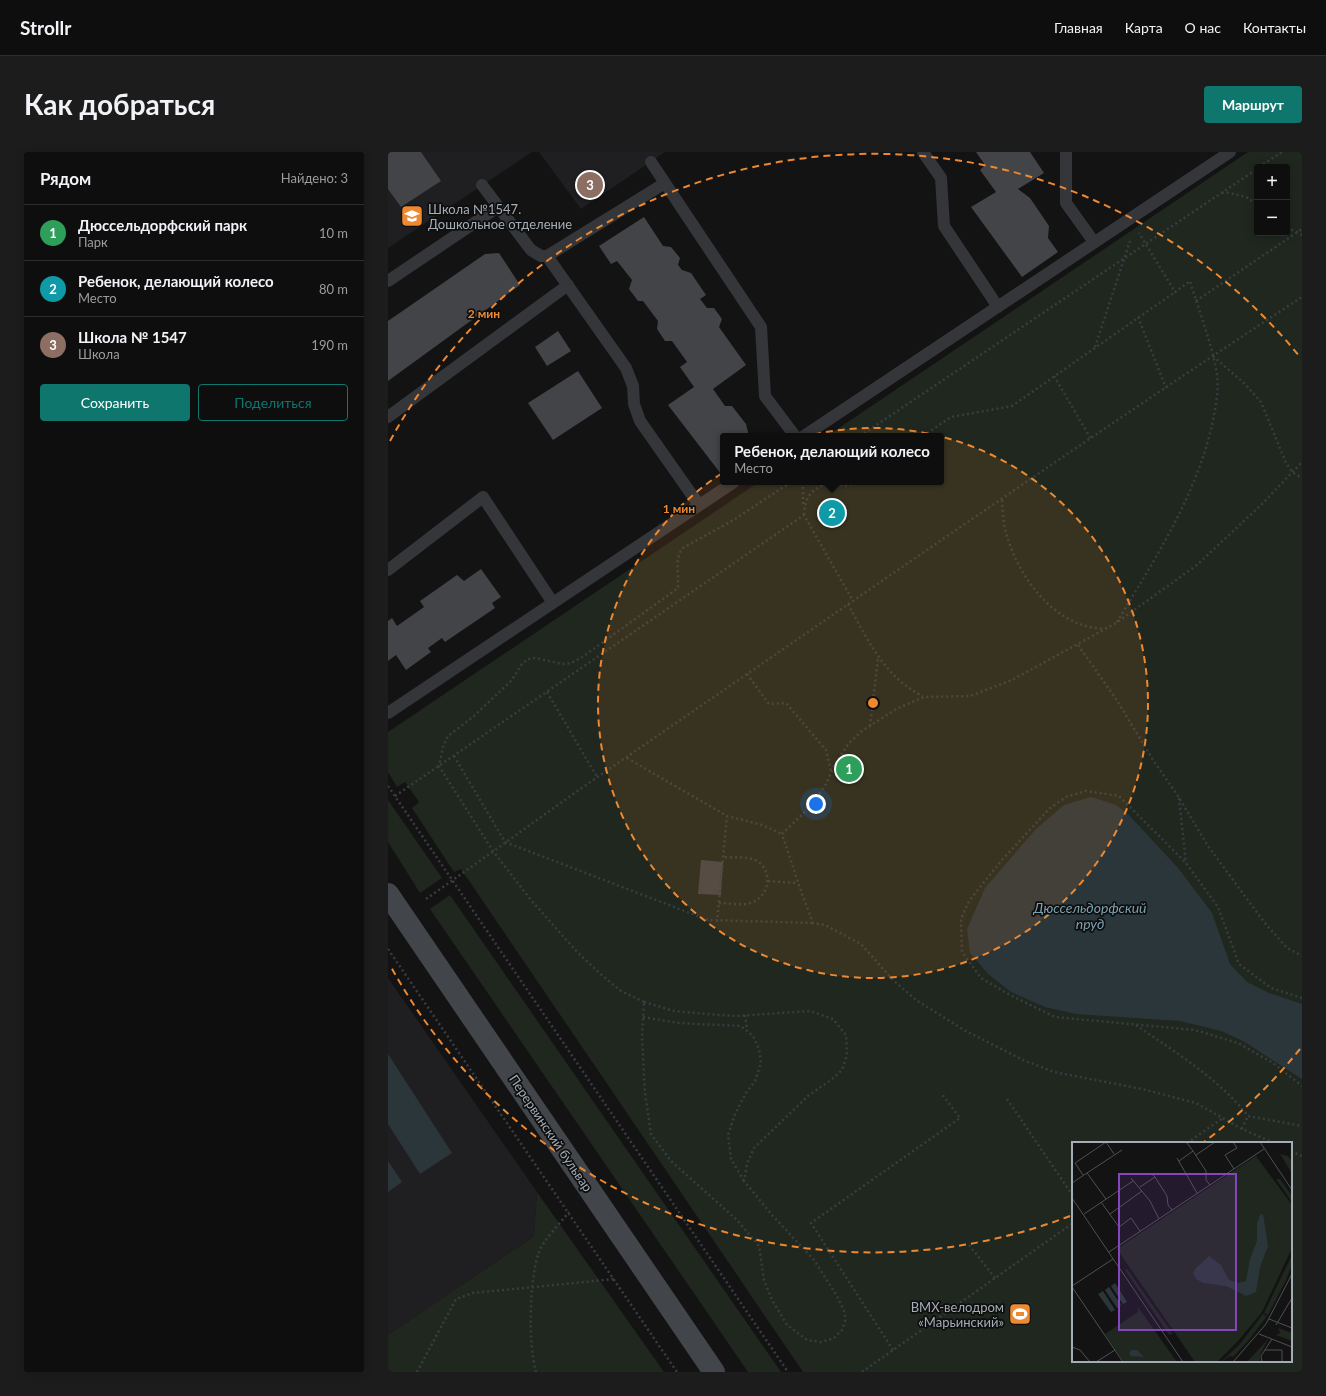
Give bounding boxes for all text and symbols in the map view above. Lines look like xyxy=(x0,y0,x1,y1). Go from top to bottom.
text: Strollr xyxy=(20,16,71,39)
text: Главная xyxy=(1054,19,1103,36)
text: Карта xyxy=(1125,19,1163,36)
text: О нас xyxy=(1185,19,1221,36)
text: Контакты xyxy=(1243,19,1306,36)
button: Маршрут xyxy=(1204,86,1302,123)
text: Как добраться xyxy=(24,87,215,121)
map controls xyxy=(1254,164,1290,236)
button: + xyxy=(1254,164,1290,200)
text: Рядом xyxy=(40,168,91,189)
text: Найдено: 3 xyxy=(281,170,348,186)
pin: 3 xyxy=(577,170,603,200)
button: − xyxy=(1254,200,1290,236)
place label: Школа №1547. Дошкольное отделение xyxy=(428,201,572,232)
school or university icon: Школа №1547. Дошкольное отделение xyxy=(399,203,425,229)
text: Дюссельдорфский парк xyxy=(78,216,247,234)
text: 1 xyxy=(49,225,57,241)
text: 10 m xyxy=(319,225,348,241)
text: Парк xyxy=(78,234,108,250)
text: Ребенок, делающий колесо xyxy=(78,272,274,290)
text: 2 xyxy=(49,281,57,297)
text: 80 m xyxy=(319,281,348,297)
text: Место xyxy=(78,290,117,306)
text: 2 мин xyxy=(468,306,500,321)
text: Школа № 1547 xyxy=(78,328,187,346)
text: 3 xyxy=(49,337,57,353)
text: 190 m xyxy=(311,337,348,353)
text: Школа xyxy=(78,346,120,362)
button: Сохранить xyxy=(40,384,190,421)
button: Поделиться xyxy=(198,384,348,421)
popup xyxy=(720,433,944,485)
text: Ребенок, делающий колесо xyxy=(734,442,930,460)
text: Место xyxy=(734,460,773,476)
pin: 2 xyxy=(819,498,845,528)
text: 1 мин xyxy=(663,501,695,516)
centre of rings xyxy=(866,696,880,710)
pin: 1 xyxy=(836,754,862,784)
your location xyxy=(806,794,826,814)
water label: Дюссельдорфский пруд xyxy=(1032,899,1147,932)
street label: Перервинский бульвар xyxy=(506,1071,596,1195)
inset map xyxy=(1072,1142,1292,1362)
place label: BMX-велодром «Марьинский» xyxy=(911,1299,1004,1330)
sports icon: BMX-велодром «Марьинский» xyxy=(1007,1301,1033,1327)

